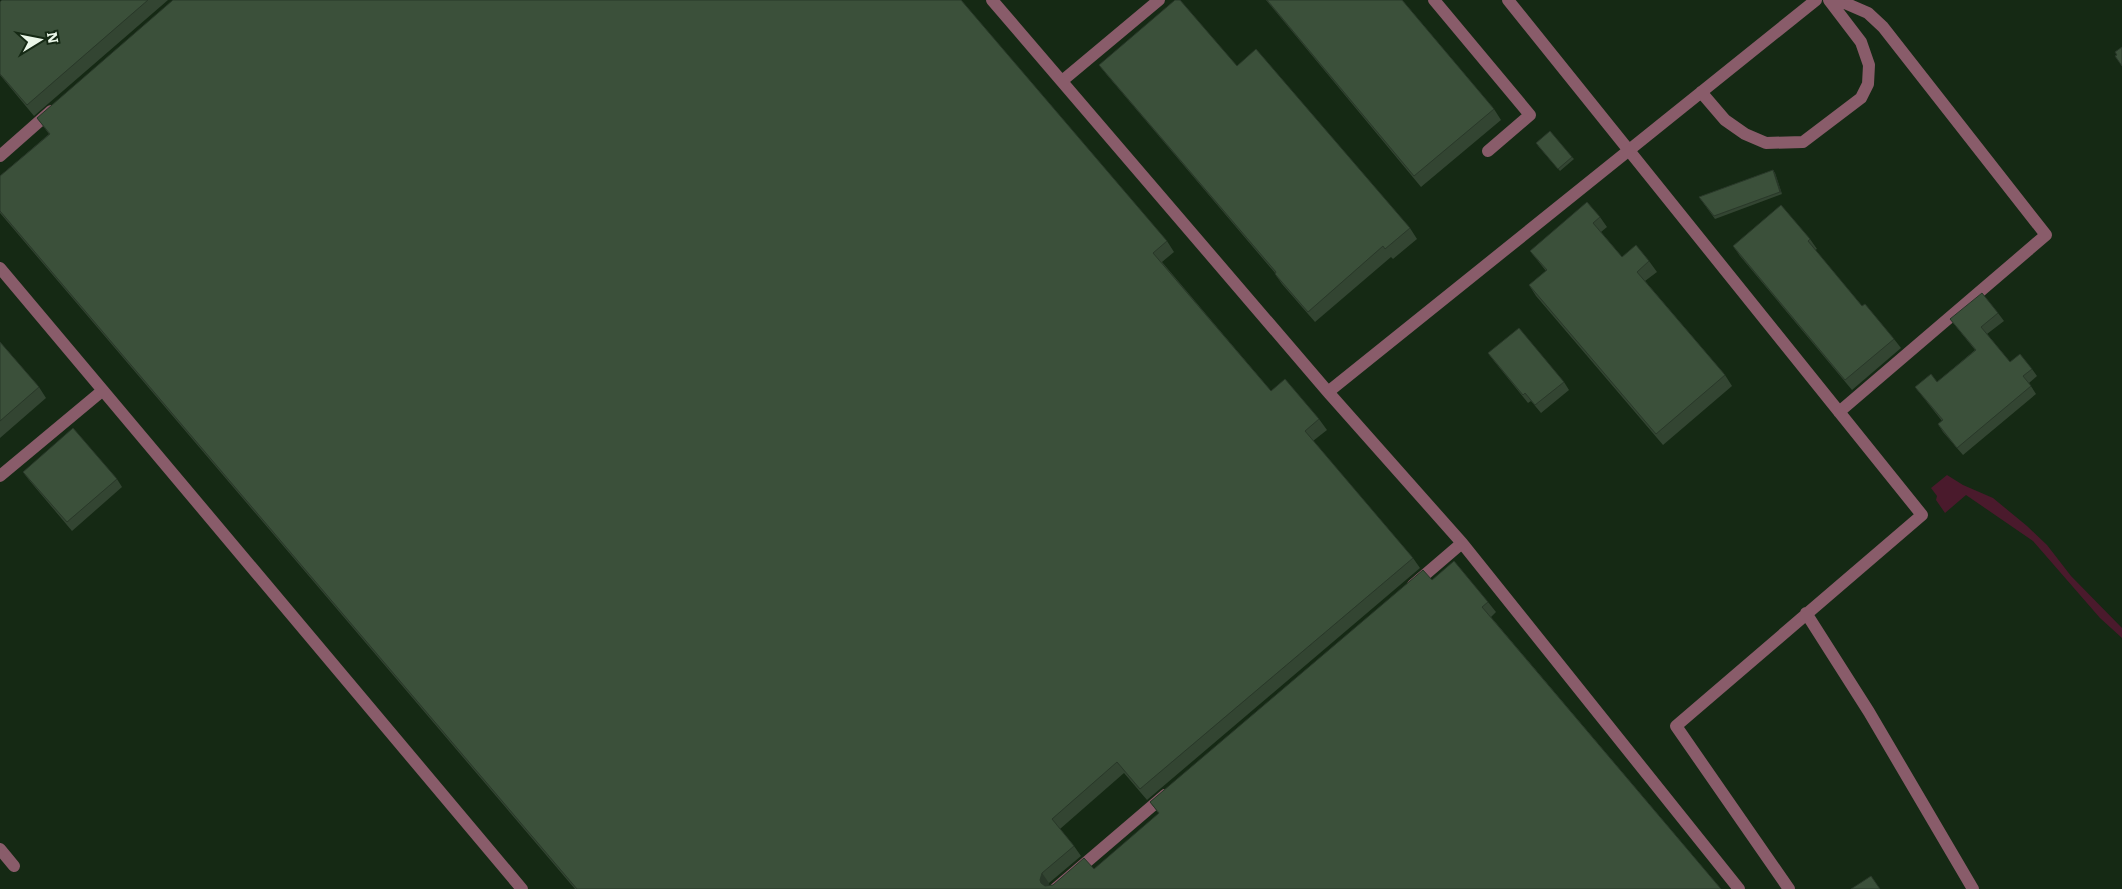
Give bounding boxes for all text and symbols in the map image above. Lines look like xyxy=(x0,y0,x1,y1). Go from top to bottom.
north arrow xyxy=(15,15,65,65)
text: N xyxy=(43,30,65,45)

